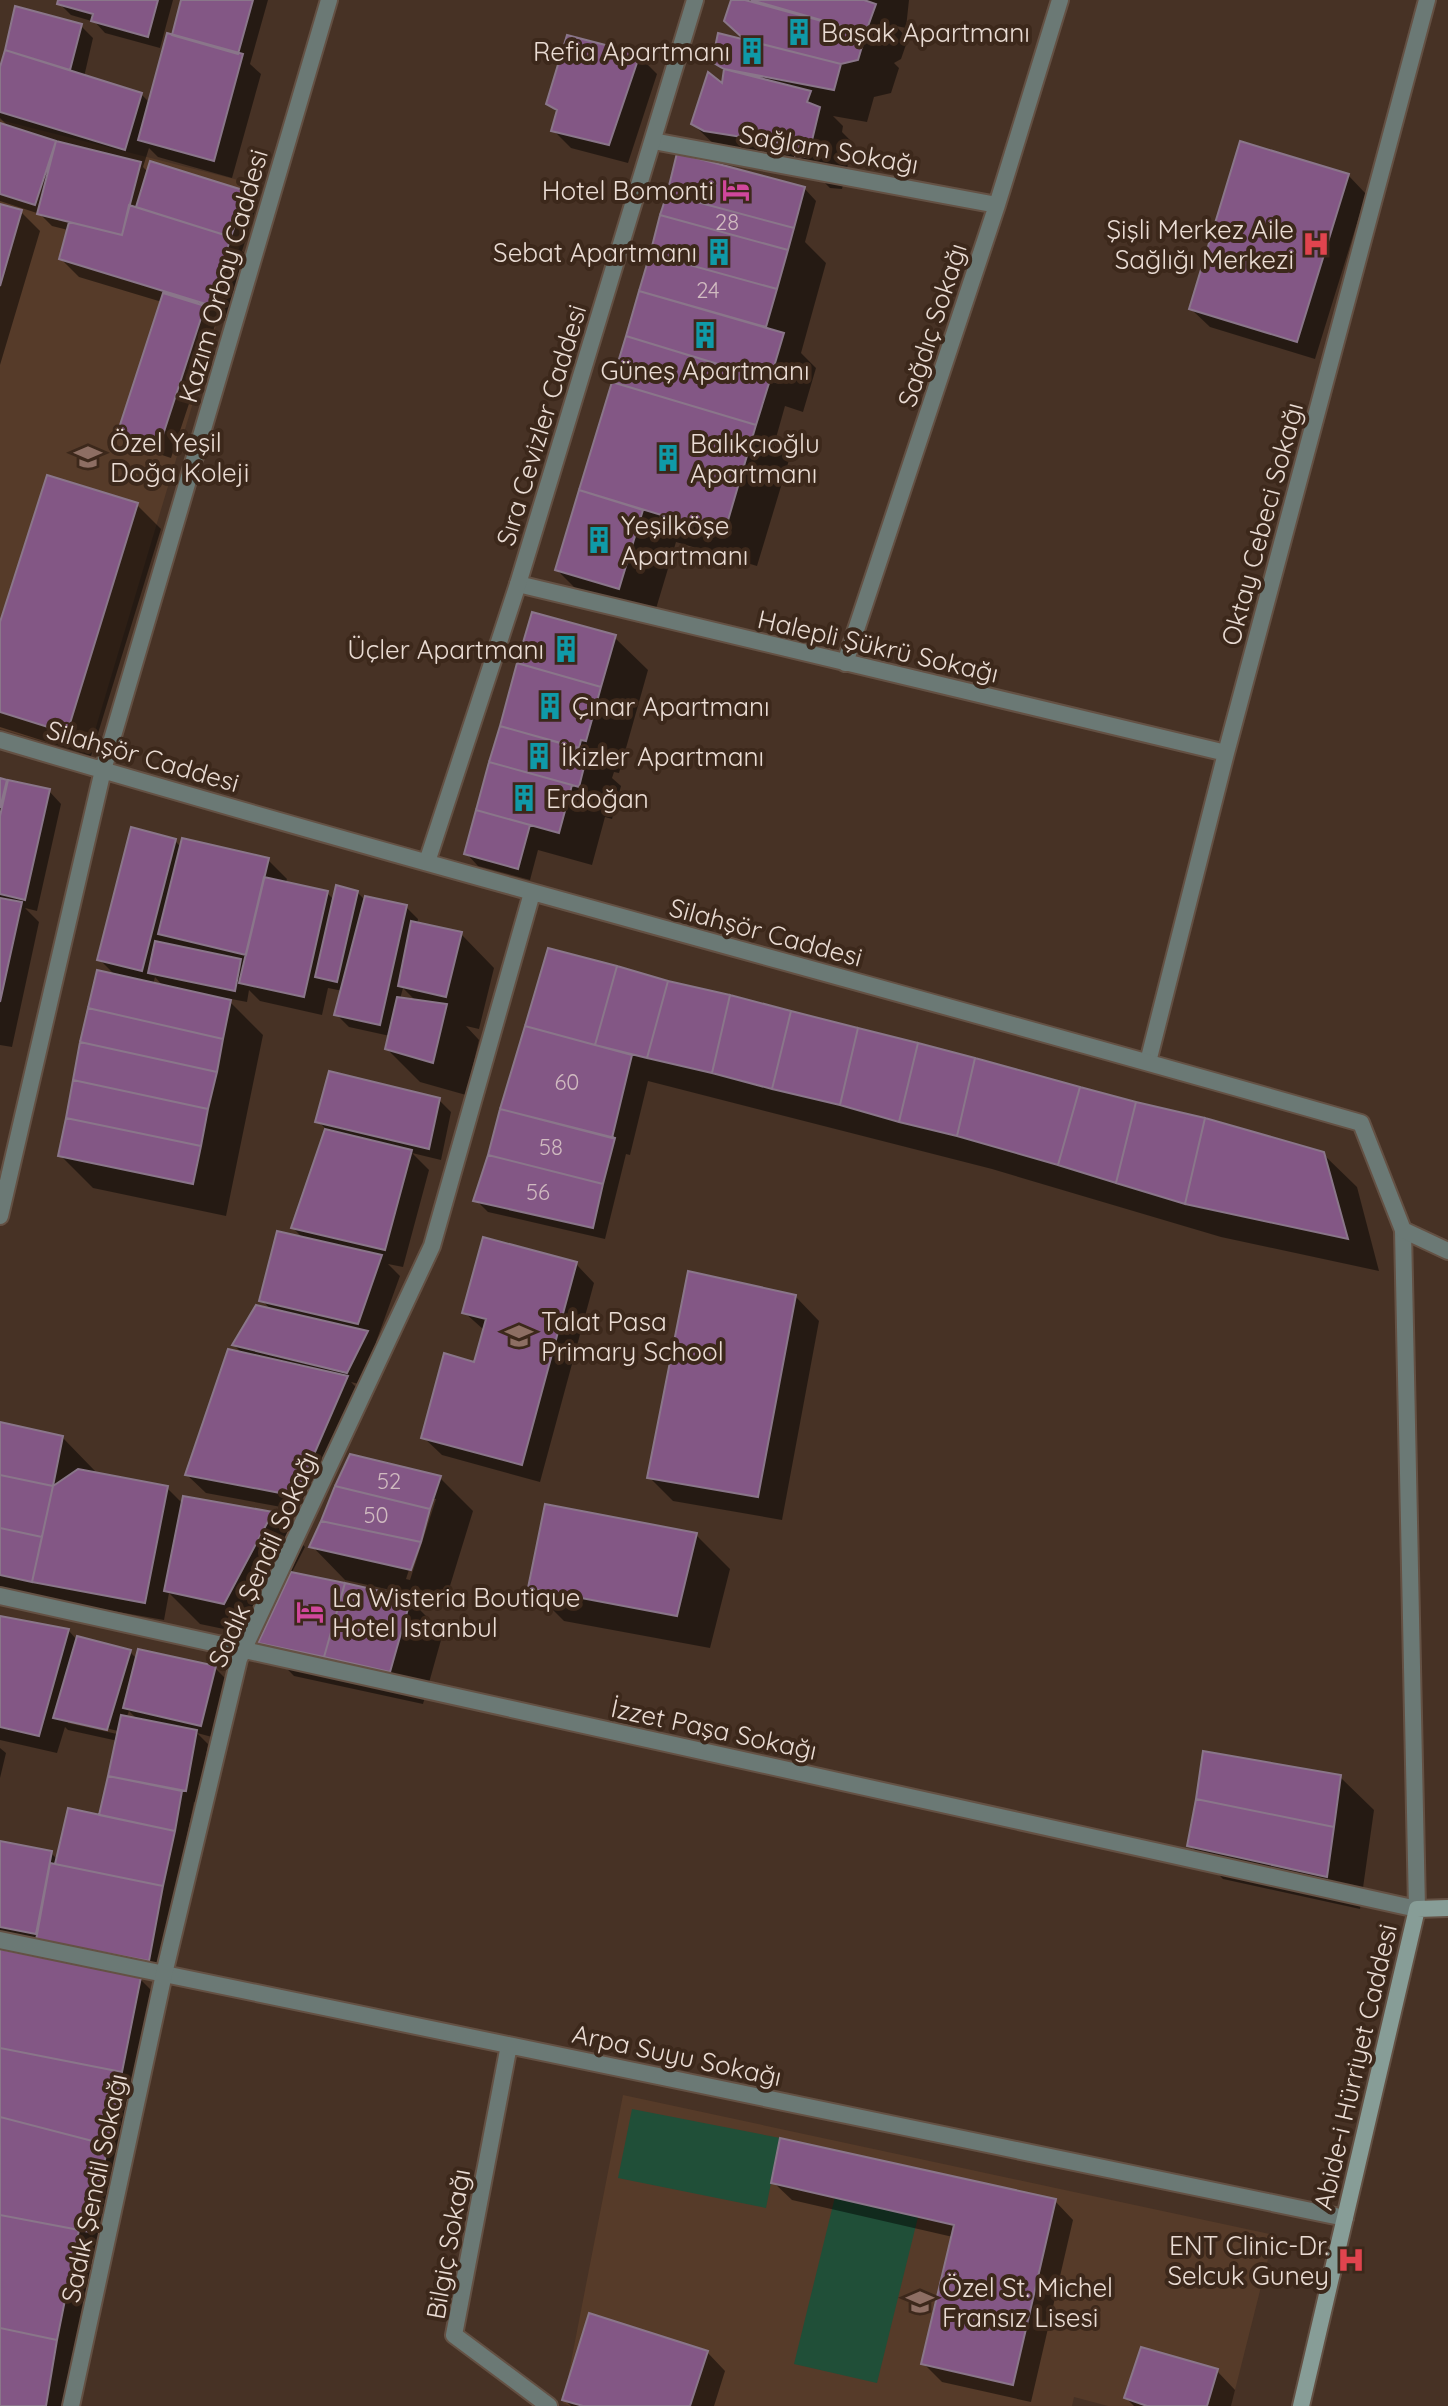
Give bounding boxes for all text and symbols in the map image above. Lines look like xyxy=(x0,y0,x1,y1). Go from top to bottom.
place label: Başak Apartmanı xyxy=(821,16,1030,49)
building icon: Başak Apartmanı xyxy=(784,17,814,47)
place label: Refia Apartmanı xyxy=(533,35,730,68)
building icon: Refia Apartmanı xyxy=(737,36,767,66)
street label: Sağlam Sokağı xyxy=(737,117,921,181)
street label: Kazım Orbay Caddesi xyxy=(171,145,275,407)
place label: Hotel Bomonti xyxy=(542,174,714,207)
hotel icon: Hotel Bomonti xyxy=(721,175,751,205)
house number: 28 xyxy=(715,208,739,236)
place label: Şişli Merkez Aile Sağlığı Merkezi xyxy=(1106,213,1294,276)
hospital icon: Şişli Merkez Aile Sağlığı Merkezi xyxy=(1301,229,1331,259)
place label: Sebat Apartmanı xyxy=(493,236,697,269)
building icon: Sebat Apartmanı xyxy=(704,237,734,267)
street label: Sağdıç Sokağı xyxy=(890,239,974,411)
house number: 24 xyxy=(696,276,720,304)
street label: Sıra Cevizler Caddesi xyxy=(489,301,593,549)
building icon: Güneş Apartmanı xyxy=(690,320,720,350)
place label: Güneş Apartmanı xyxy=(600,354,810,387)
street label: Oktay Cebeci Sokağı xyxy=(1214,399,1310,649)
place label: Özel Yeşil Doğa Koleji xyxy=(110,426,249,489)
place label: Balıkçıoğlu Apartmanı xyxy=(690,427,820,490)
school or university icon: Özel Yeşil Doğa Koleji xyxy=(73,442,103,472)
building icon: Balıkçıoğlu Apartmanı xyxy=(653,443,683,473)
place label: Yeşilköşe Apartmanı xyxy=(621,509,748,572)
building icon: Yeşilköşe Apartmanı xyxy=(584,525,614,555)
street label: Halepli Şükrü Sokağı xyxy=(754,602,1002,690)
place label: Üçler Apartmanı xyxy=(347,633,544,666)
building icon: Üçler Apartmanı xyxy=(551,634,581,664)
place label: Çınar Apartmanı xyxy=(572,690,770,723)
building icon: Çınar Apartmanı xyxy=(535,691,565,721)
street label: Silahşör Caddesi xyxy=(43,713,243,799)
place label: İkizler Apartmanı xyxy=(561,740,764,773)
building icon: İkizler Apartmanı xyxy=(524,741,554,771)
place label: Erdoğan xyxy=(546,782,649,815)
building icon: Erdoğan xyxy=(509,783,539,813)
street label: Silahşör Caddesi xyxy=(666,890,866,974)
house number: 60 xyxy=(555,1068,579,1096)
house number: 58 xyxy=(539,1133,563,1161)
house number: 56 xyxy=(526,1178,550,1206)
place label: Talat Pasa Primary School xyxy=(541,1305,724,1368)
school or university icon: Talat Pasa Primary School xyxy=(504,1321,534,1351)
street label: Sadık Şendil Sokağı xyxy=(201,1446,325,1672)
house number: 52 xyxy=(377,1467,401,1495)
house number: 50 xyxy=(363,1501,389,1529)
place label: La Wisteria Boutique Hotel Istanbul xyxy=(332,1581,580,1644)
hotel icon: La Wisteria Boutique Hotel Istanbul xyxy=(295,1597,325,1627)
street label: İzzet Paşa Sokağı xyxy=(608,1691,820,1767)
street label: Abide-i Hürriyet Caddesi xyxy=(1306,1921,1404,2213)
street label: Arpa Suyu Sokağı xyxy=(569,2017,785,2093)
street label: Sadık Şendil Sokağı xyxy=(54,2071,134,2305)
street label: Bilgiç Sokağı xyxy=(419,2166,477,2322)
place label: ENT Clinic-Dr. Selcuk Guney xyxy=(1167,2229,1329,2292)
hospital icon: ENT Clinic-Dr. Selcuk Guney xyxy=(1336,2245,1366,2275)
place label: Özel St. Michel Fransız Lisesi xyxy=(942,2271,1113,2334)
school or university icon: Özel St. Michel Fransız Lisesi xyxy=(905,2287,935,2317)

